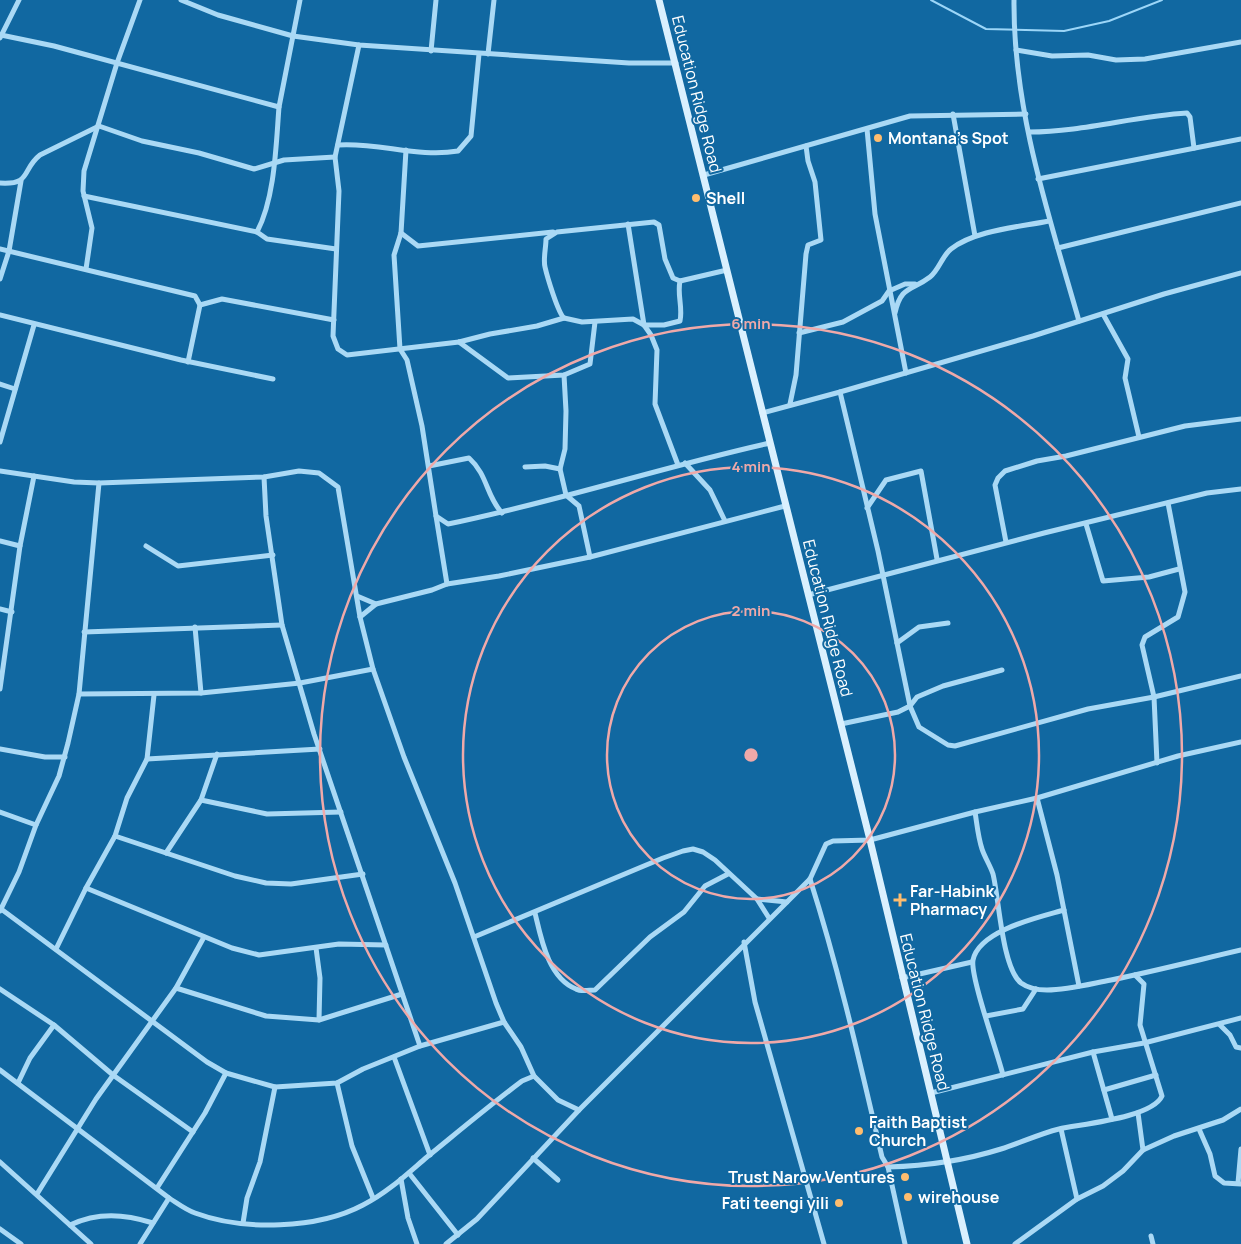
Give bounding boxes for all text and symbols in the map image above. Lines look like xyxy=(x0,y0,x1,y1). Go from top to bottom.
street label: Education Ridge Road xyxy=(667,13,727,175)
place label: Montana's Spot xyxy=(888,127,1009,149)
marker: Montana's Spot xyxy=(872,132,884,144)
place label: Shell xyxy=(706,187,745,209)
marker: Shell xyxy=(690,192,702,204)
text: 6 min xyxy=(731,313,771,334)
text: 4 min xyxy=(731,456,771,477)
street label: Education Ridge Road xyxy=(798,537,858,699)
text: 2 min xyxy=(731,600,771,621)
centre of rings xyxy=(742,746,760,764)
place label: Far-Habink Pharmacy xyxy=(910,880,994,920)
marker: Far-Habink Pharmacy xyxy=(894,894,906,906)
street label: Education Ridge Road xyxy=(895,931,955,1093)
place label: Faith Baptist Church xyxy=(869,1111,967,1151)
marker: Faith Baptist Church xyxy=(853,1125,865,1137)
place label: Trust Narow Ventures xyxy=(728,1166,895,1188)
marker: Trust Narow Ventures xyxy=(899,1171,911,1183)
place label: wirehouse xyxy=(918,1186,1000,1208)
marker: wirehouse xyxy=(902,1191,914,1203)
place label: Fati teengi yili xyxy=(722,1192,829,1214)
marker: Fati teengi yili xyxy=(833,1197,845,1209)

